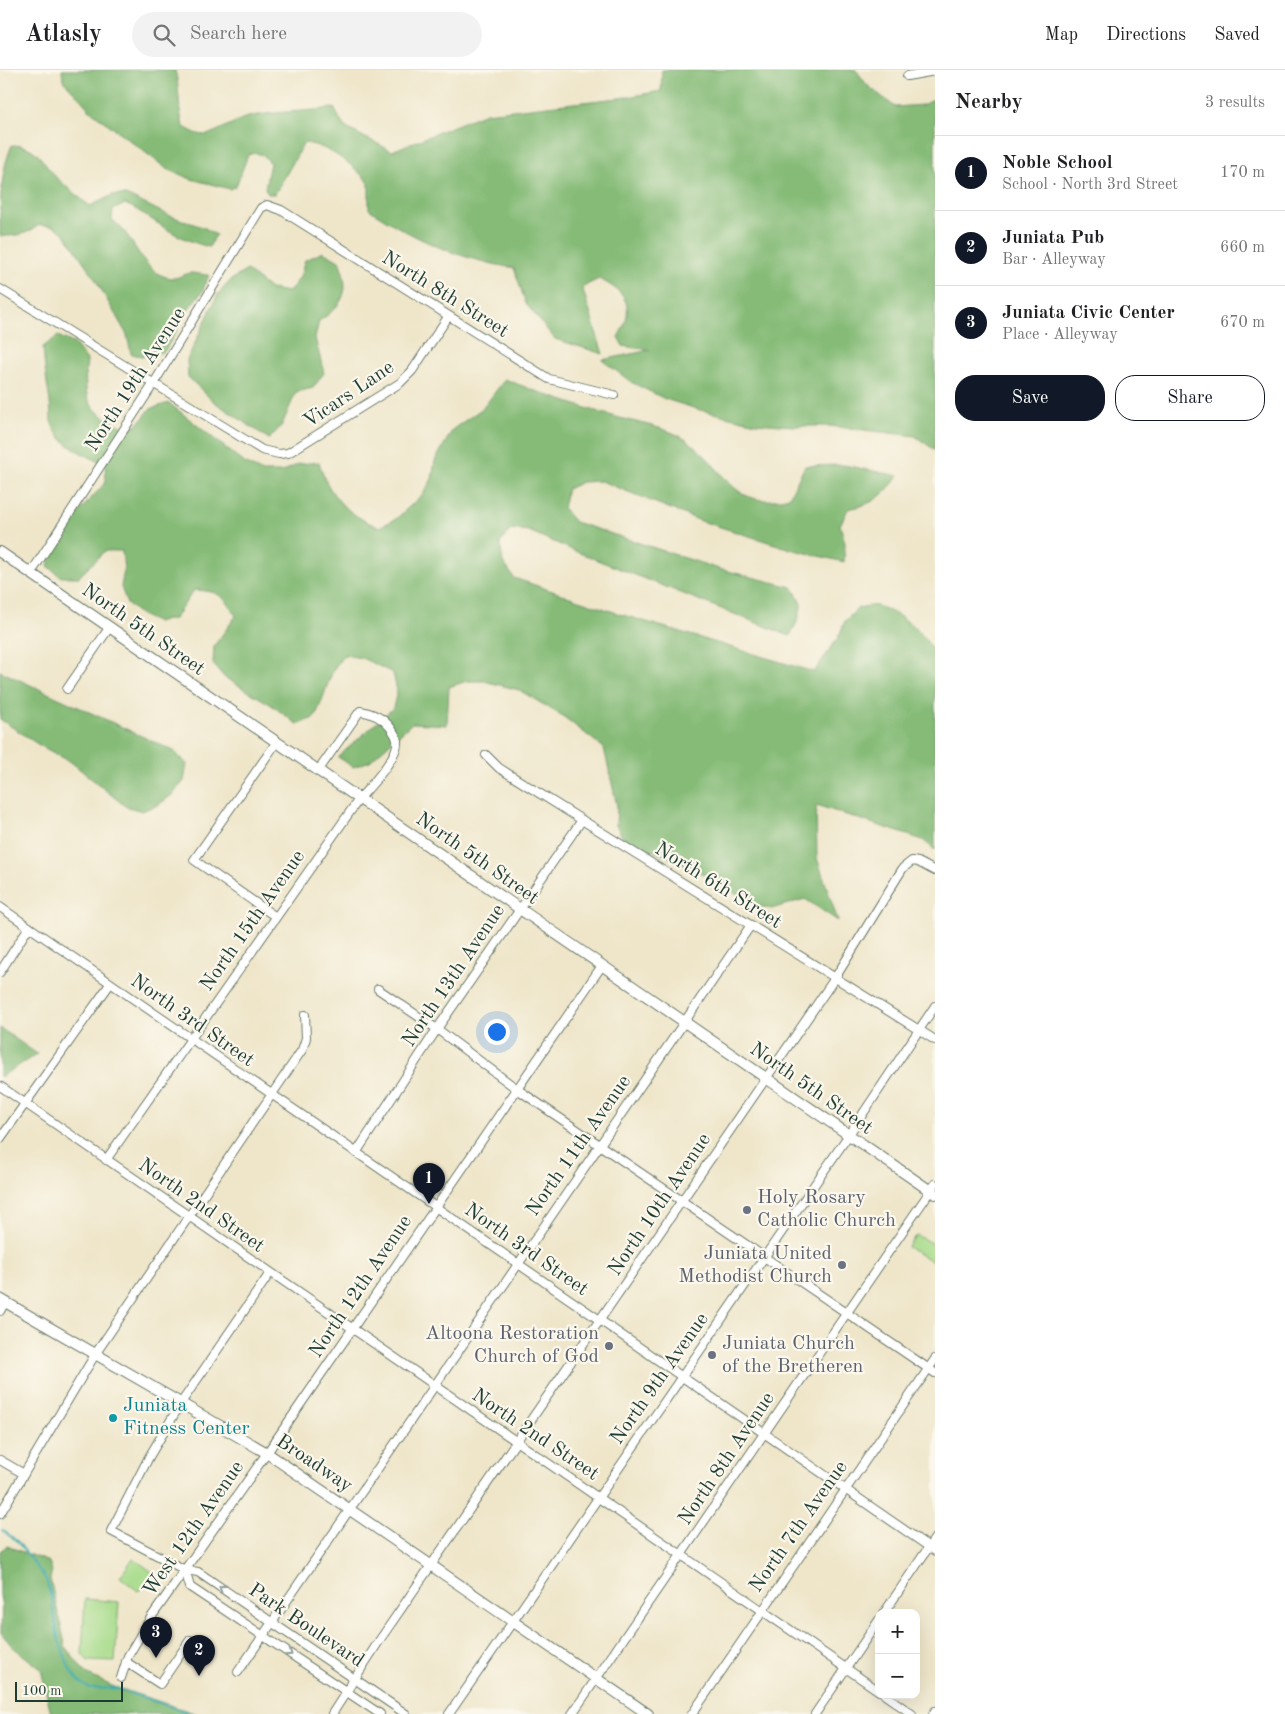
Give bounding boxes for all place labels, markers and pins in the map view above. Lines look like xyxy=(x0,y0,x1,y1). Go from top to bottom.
pin: 1 xyxy=(413,1163,445,1204)
place label: Holy Rosary Catholic Church xyxy=(757,1188,896,1231)
marker: Holy Rosary Catholic Church xyxy=(741,1204,753,1216)
place label: Juniata United Methodist Church xyxy=(678,1244,832,1287)
marker: Juniata United Methodist Church xyxy=(836,1259,848,1271)
place label: Altoona Restoration Church of God xyxy=(425,1324,599,1367)
place label: Juniata Church of the Bretheren xyxy=(722,1334,863,1377)
marker: Altoona Restoration Church of God xyxy=(603,1340,615,1352)
marker: Juniata Church of the Bretheren xyxy=(706,1349,718,1361)
place label: Juniata Fitness Center xyxy=(123,1396,250,1439)
marker: Juniata Fitness Center xyxy=(107,1412,119,1424)
pin: 3 xyxy=(140,1617,172,1658)
pin: 2 xyxy=(183,1635,215,1676)

